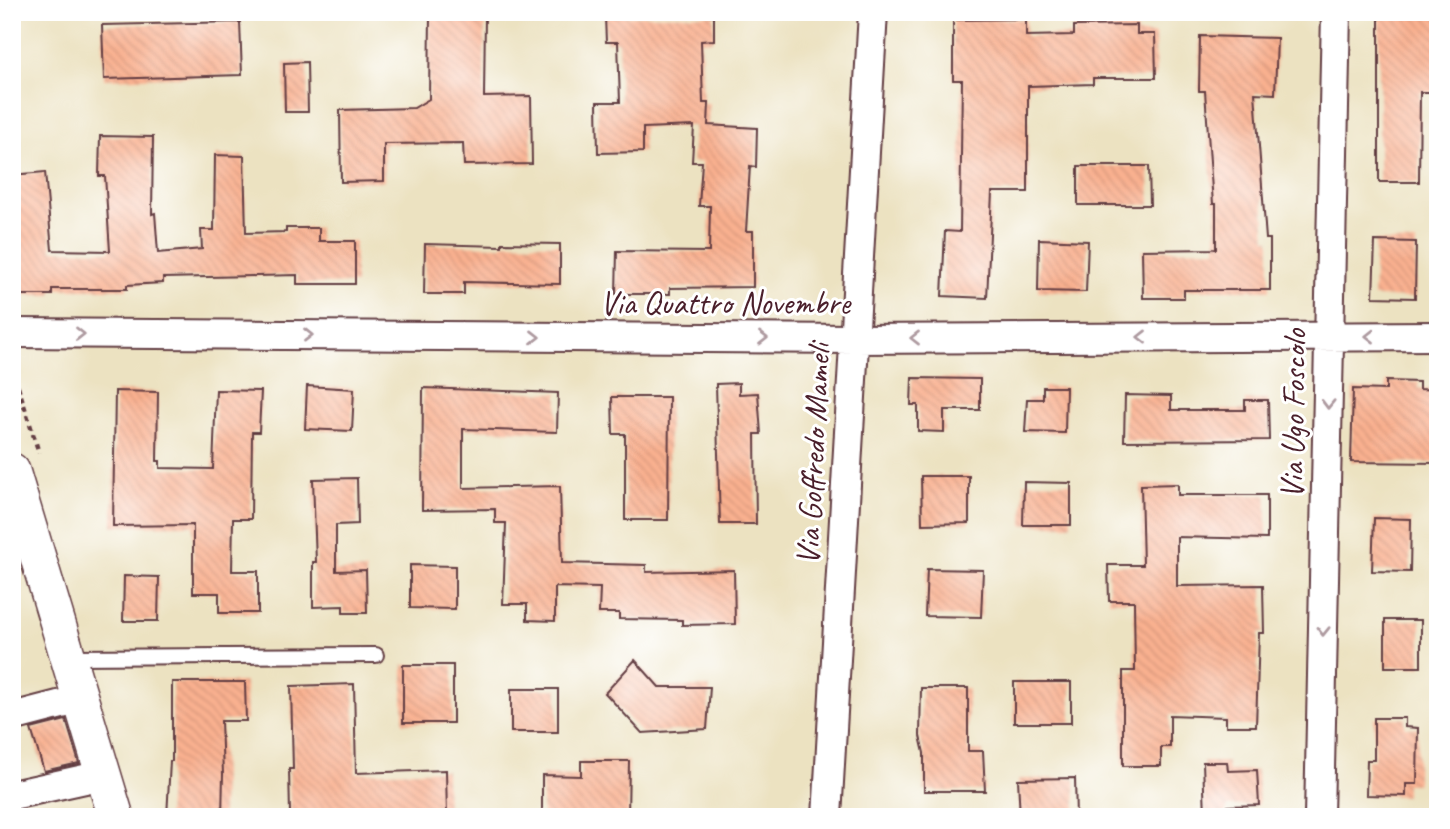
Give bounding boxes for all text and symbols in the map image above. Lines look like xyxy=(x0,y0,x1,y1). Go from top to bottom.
street label: Via Quattro Novembre xyxy=(600,282,852,324)
one-way arrow xyxy=(76,326,86,342)
one-way arrow xyxy=(303,327,314,343)
street label: Via Ugo Foscolo xyxy=(1271,328,1315,499)
one-way arrow xyxy=(1364,328,1374,344)
one-way arrow xyxy=(531,329,541,345)
one-way arrow xyxy=(1136,329,1147,345)
one-way arrow xyxy=(758,330,769,346)
one-way arrow xyxy=(909,330,919,346)
street label: Via Goffredo Mameli xyxy=(786,338,840,566)
one-way arrow xyxy=(1320,399,1336,409)
one-way arrow xyxy=(1315,626,1331,637)

